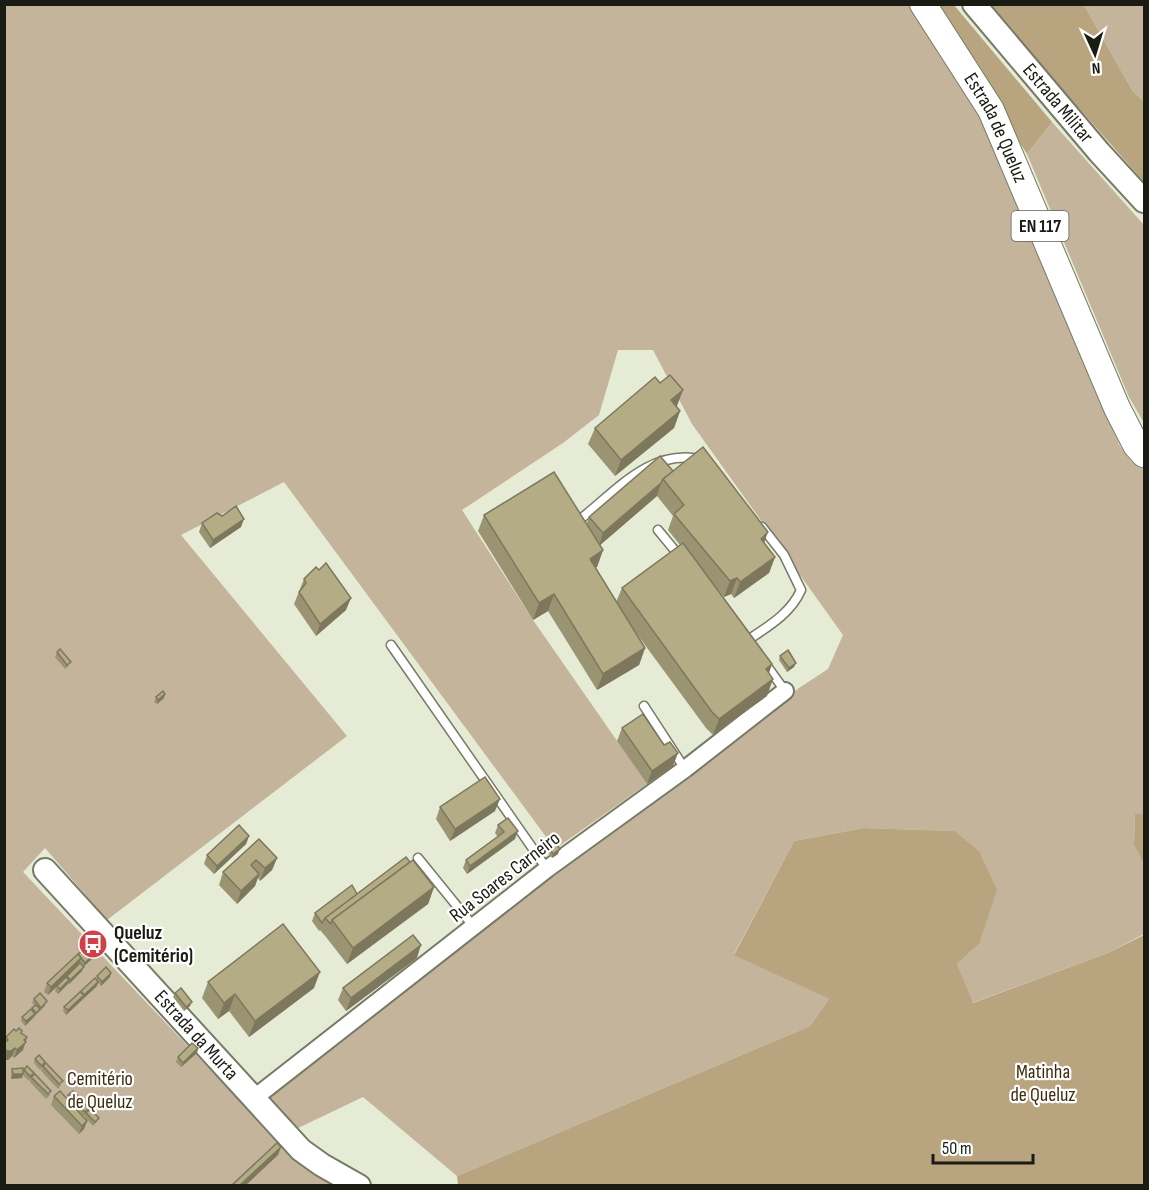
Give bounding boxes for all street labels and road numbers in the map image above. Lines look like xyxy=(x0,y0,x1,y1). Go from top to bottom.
street label: Estrada Militar xyxy=(1017,59,1098,148)
street label: Estrada de Queluz xyxy=(959,69,1032,186)
road number: EN 117 xyxy=(1012,211,1068,241)
street label: Rua Soares Carneiro xyxy=(445,826,565,928)
street label: Estrada da Murta xyxy=(149,985,243,1085)

